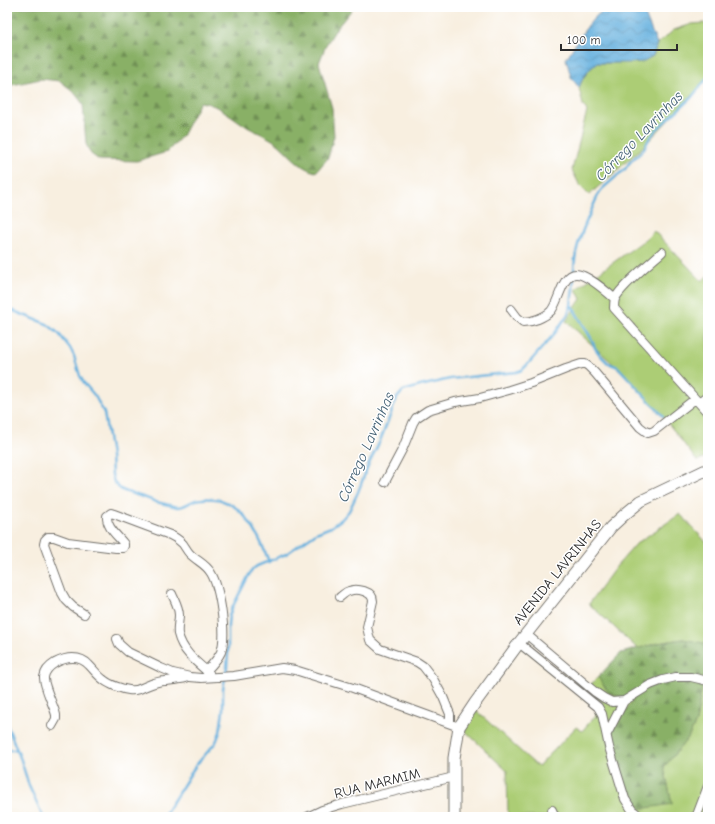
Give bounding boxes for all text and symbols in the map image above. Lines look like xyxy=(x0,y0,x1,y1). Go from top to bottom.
scale bar xyxy=(561,26,677,52)
text: 100 m xyxy=(567,33,600,47)
water label: Córrego Lavrinhas xyxy=(592,87,687,185)
water label: Córrego Lavrinhas xyxy=(334,389,399,505)
street label: AVENIDA LAVRINHAS xyxy=(510,516,605,629)
street label: RUA MARMIM xyxy=(332,765,422,802)

